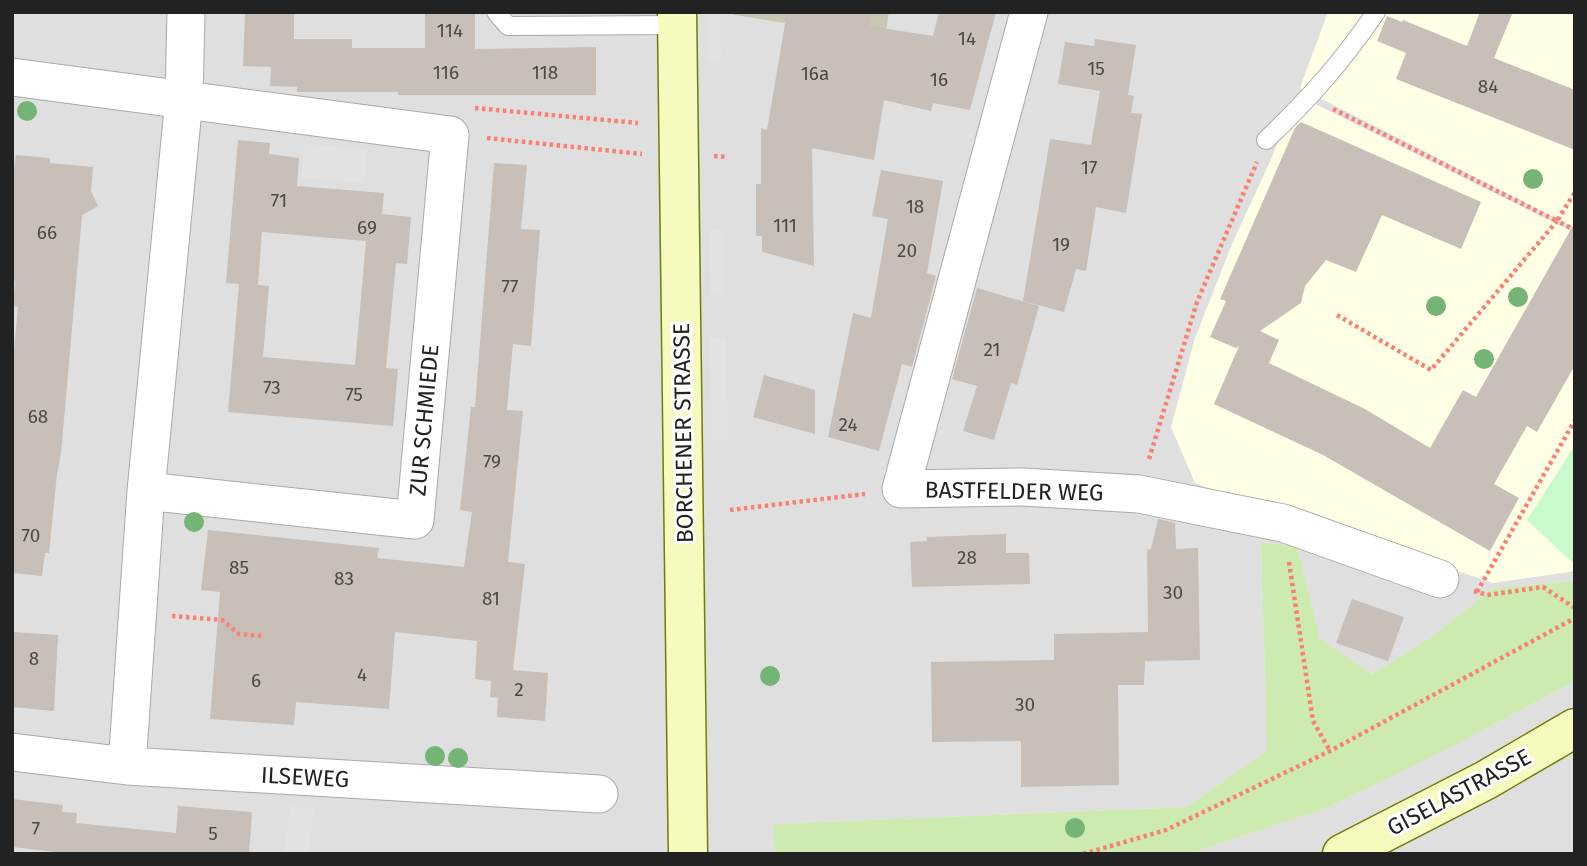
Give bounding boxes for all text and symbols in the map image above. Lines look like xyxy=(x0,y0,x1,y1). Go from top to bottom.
house number: 114 xyxy=(437,19,463,42)
house number: 14 xyxy=(958,27,976,50)
house number: 15 xyxy=(1087,57,1105,80)
house number: 116 xyxy=(433,61,459,84)
house number: 118 xyxy=(532,61,558,84)
house number: 16a xyxy=(801,62,829,85)
house number: 16 xyxy=(930,68,948,91)
house number: 84 xyxy=(1478,75,1498,98)
house number: 17 xyxy=(1081,156,1097,179)
house number: 71 xyxy=(271,189,287,212)
house number: 18 xyxy=(906,195,924,218)
house number: 111 xyxy=(773,214,797,237)
house number: 69 xyxy=(357,216,377,239)
house number: 66 xyxy=(37,221,57,244)
house number: 19 xyxy=(1052,233,1070,256)
house number: 20 xyxy=(897,239,917,262)
house number: 77 xyxy=(502,275,518,298)
street label: BORCHENER STRASSE xyxy=(667,322,699,544)
house number: 21 xyxy=(983,338,1001,361)
street label: ZUR SCHMIEDE xyxy=(403,343,445,497)
house number: 73 xyxy=(263,376,281,399)
house number: 75 xyxy=(345,383,363,406)
house number: 68 xyxy=(28,405,48,428)
house number: 24 xyxy=(838,413,858,436)
house number: 79 xyxy=(483,450,501,473)
street label: BASTFELDER WEG xyxy=(924,475,1104,507)
house number: 70 xyxy=(22,524,40,547)
house number: 28 xyxy=(957,546,977,569)
house number: 85 xyxy=(229,556,249,579)
house number: 83 xyxy=(334,567,354,590)
house number: 30 xyxy=(1163,581,1183,604)
house number: 81 xyxy=(482,587,500,610)
house number: 8 xyxy=(29,647,39,670)
house number: 4 xyxy=(357,663,367,686)
house number: 6 xyxy=(251,669,261,692)
house number: 2 xyxy=(514,678,524,701)
house number: 30 xyxy=(1015,693,1035,716)
street label: GISELASTRASSE xyxy=(1382,742,1536,842)
street label: ILSEWEG xyxy=(260,761,350,793)
house number: 7 xyxy=(32,817,40,840)
house number: 5 xyxy=(208,822,218,845)

